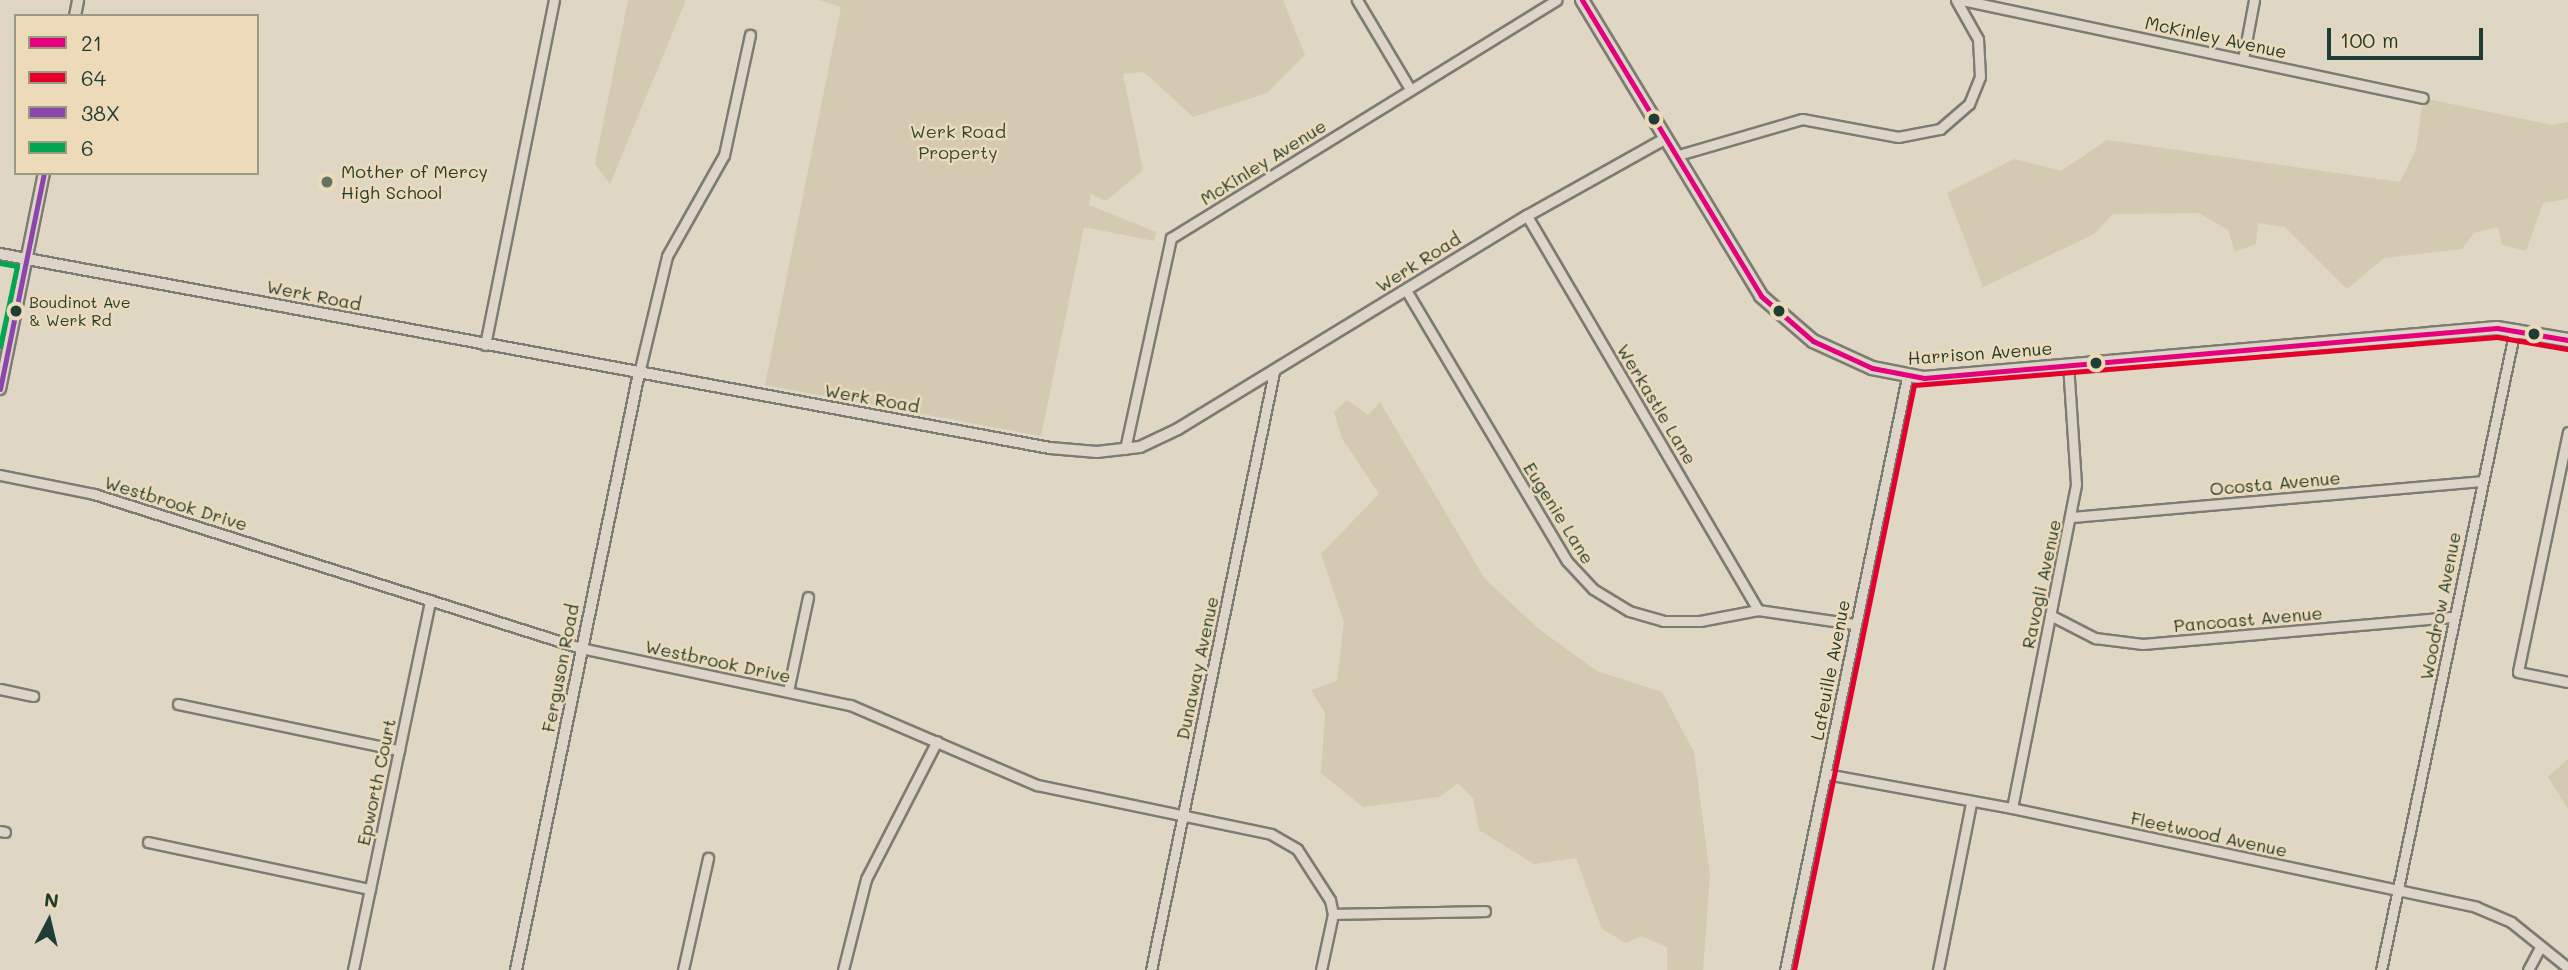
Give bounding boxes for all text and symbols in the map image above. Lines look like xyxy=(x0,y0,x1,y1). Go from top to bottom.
street label: McKinley Avenue xyxy=(2143,11,2289,63)
legend xyxy=(14,14,259,175)
scale bar xyxy=(2330,14,2486,58)
text: 100 m xyxy=(2340,26,2399,53)
text: 21 xyxy=(81,29,102,56)
text: 64 xyxy=(81,64,106,91)
text: 38X xyxy=(81,99,120,126)
unlabelled marker xyxy=(1647,112,1661,126)
street label: McKinley Avenue xyxy=(1196,115,1330,209)
park label: Werk Road Property xyxy=(910,121,1006,164)
text: 6 xyxy=(81,134,94,161)
place label: Mother of Mercy High School xyxy=(341,161,488,204)
marker: Mother of Mercy High School xyxy=(319,174,335,190)
street label: Werk Road xyxy=(1372,227,1464,297)
street label: Werk Road xyxy=(265,275,363,315)
place label: Boudinot Ave & Werk Rd xyxy=(29,292,131,330)
marker: Boudinot Ave & Werk Rd xyxy=(9,304,23,318)
unlabelled marker xyxy=(1772,304,1786,318)
unlabelled marker xyxy=(2527,327,2541,341)
street label: Harrison Avenue xyxy=(1907,337,2053,369)
street label: Werkastle Lane xyxy=(1613,340,1701,468)
unlabelled marker xyxy=(2089,356,2103,370)
street label: Werk Road xyxy=(823,379,921,417)
street label: Eugenie Lane xyxy=(1519,458,1599,568)
street label: Ocosta Avenue xyxy=(2209,467,2341,499)
street label: Westbrook Drive xyxy=(102,471,250,535)
street label: Ravogli Avenue xyxy=(2017,517,2065,651)
street label: Woodrow Avenue xyxy=(2415,530,2465,682)
street label: Dunaway Avenue xyxy=(1171,594,1223,742)
street label: Lafeuille Avenue xyxy=(1806,598,1854,742)
street label: Ferguson Road xyxy=(537,602,583,734)
street label: Pancoast Avenue xyxy=(2173,602,2323,636)
street label: Westbrook Drive xyxy=(643,635,793,687)
street label: Epworth Court xyxy=(352,717,400,847)
street label: Fleetwood Avenue xyxy=(2129,807,2289,861)
north arrow xyxy=(14,886,84,956)
text: N xyxy=(43,886,60,913)

